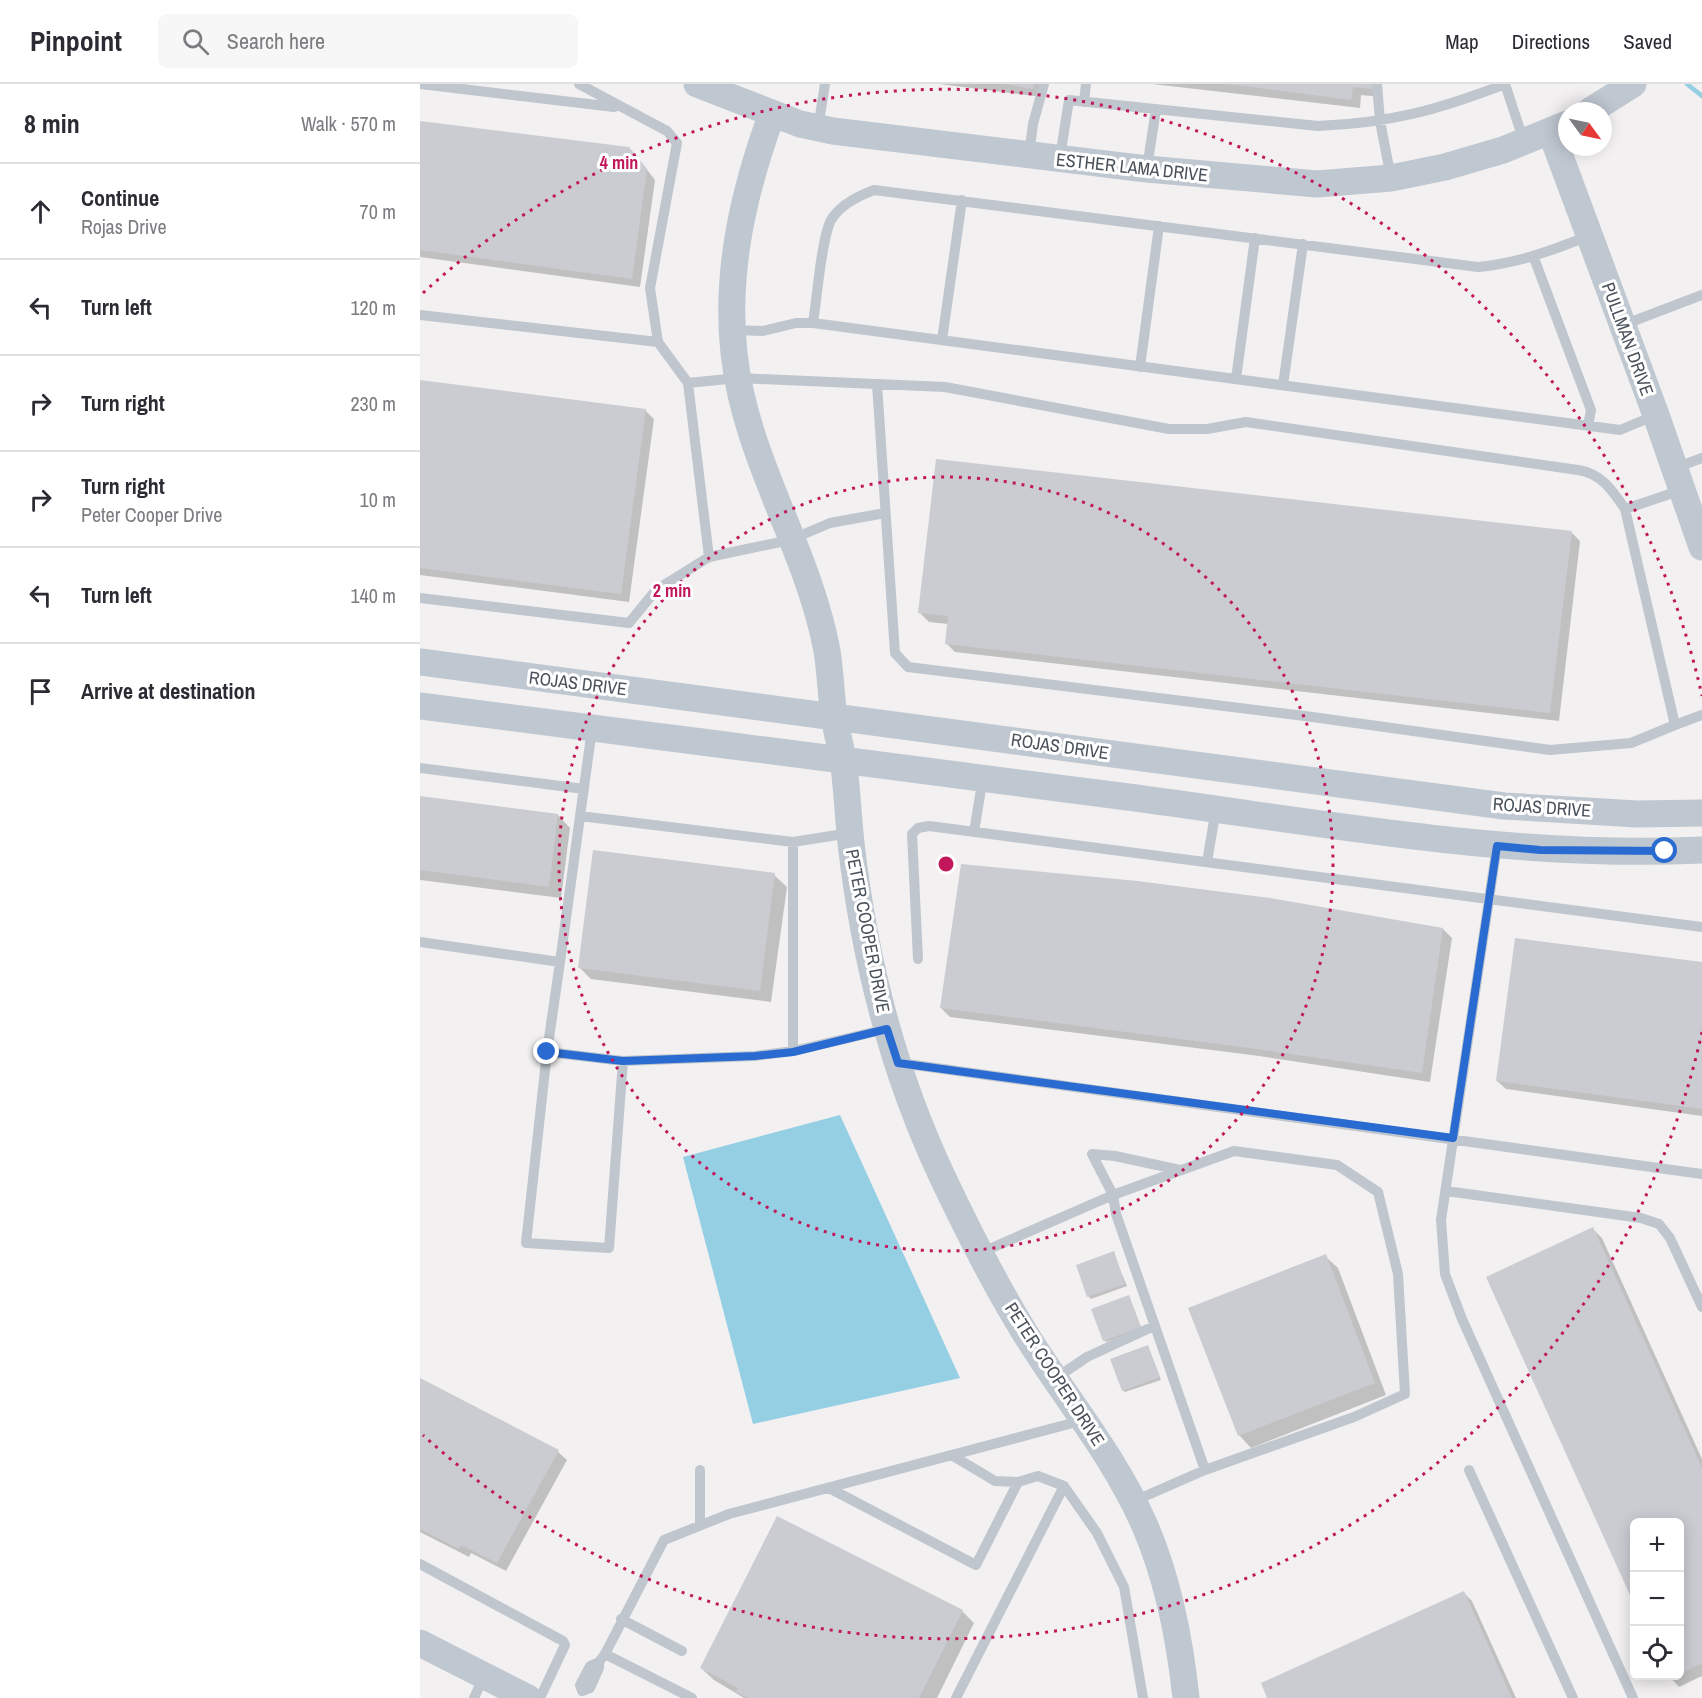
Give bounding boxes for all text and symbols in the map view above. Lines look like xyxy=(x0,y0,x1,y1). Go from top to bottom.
search box xyxy=(158,14,578,68)
text: Pinpoint xyxy=(30,22,122,60)
icon: search xyxy=(179,25,212,58)
text: Search here xyxy=(227,26,325,56)
text: Map xyxy=(1445,27,1479,56)
text: Directions xyxy=(1512,27,1590,56)
text: Saved xyxy=(1623,27,1672,56)
north arrow xyxy=(1558,102,1612,156)
text: 8 min xyxy=(24,106,80,141)
text: Walk · 570 m xyxy=(301,110,396,137)
street label: ESTHER LAMA DRIVE xyxy=(1055,147,1209,187)
text: 4 min xyxy=(600,150,638,175)
text: Continue xyxy=(81,183,159,213)
icon: ahead xyxy=(24,195,57,228)
text: 70 m xyxy=(360,198,396,225)
text: Rojas Drive xyxy=(81,213,167,240)
street label: PULLMAN DRIVE xyxy=(1596,279,1660,399)
icon: left xyxy=(24,291,57,324)
text: Turn left xyxy=(81,292,152,322)
text: 120 m xyxy=(350,294,396,321)
icon: right xyxy=(24,387,57,420)
text: Turn right xyxy=(81,388,165,418)
text: 230 m xyxy=(350,390,396,417)
text: Turn right xyxy=(81,471,165,501)
icon: right xyxy=(24,483,57,516)
text: 10 m xyxy=(360,486,396,513)
text: Peter Cooper Drive xyxy=(81,501,222,528)
text: 2 min xyxy=(653,578,691,603)
icon: left xyxy=(24,579,57,612)
text: Turn left xyxy=(81,580,152,610)
text: 140 m xyxy=(350,582,396,609)
street label: ROJAS DRIVE xyxy=(528,665,628,701)
icon: arrive xyxy=(24,675,57,708)
text: Arrive at destination xyxy=(81,676,255,706)
street label: ROJAS DRIVE xyxy=(1010,727,1110,765)
street label: ROJAS DRIVE xyxy=(1492,791,1592,823)
route start xyxy=(1651,837,1677,863)
street label: PETER COOPER DRIVE xyxy=(840,847,896,1015)
centre of rings xyxy=(936,854,956,874)
route end xyxy=(533,1038,559,1064)
street label: PETER COOPER DRIVE xyxy=(999,1297,1111,1451)
map controls xyxy=(1630,1518,1684,1680)
button: + xyxy=(1630,1518,1684,1572)
button: − xyxy=(1630,1572,1684,1626)
button: locate xyxy=(1630,1626,1684,1680)

